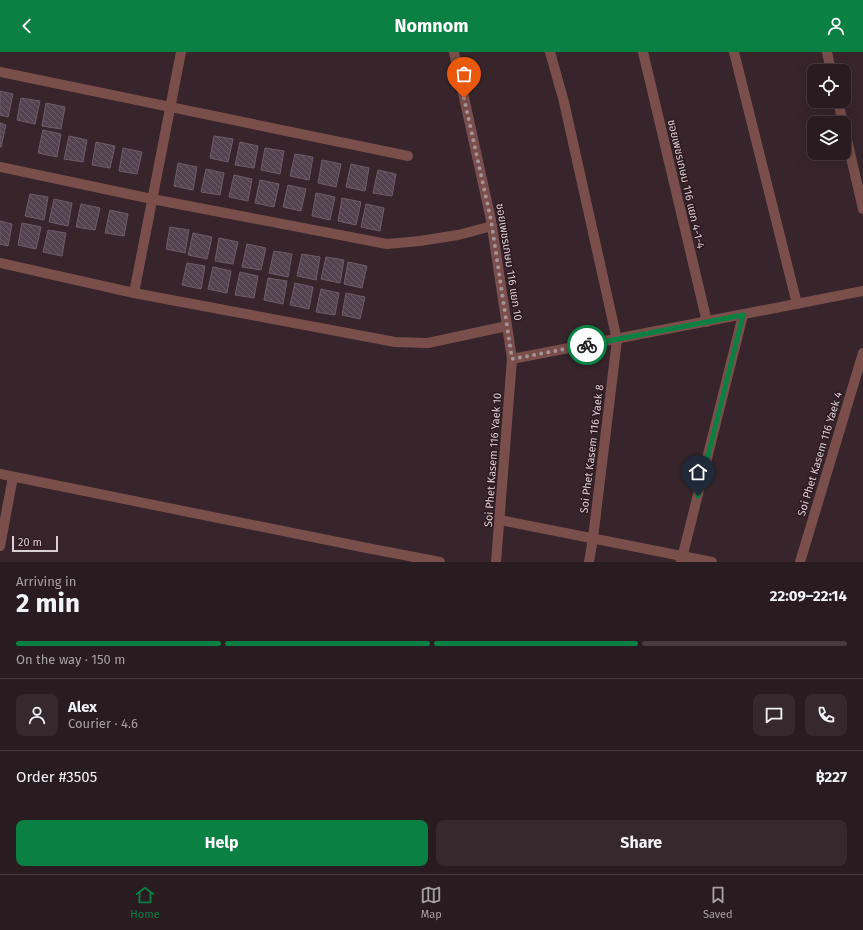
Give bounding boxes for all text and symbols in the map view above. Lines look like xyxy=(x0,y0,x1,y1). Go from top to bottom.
icon: back xyxy=(16,15,38,37)
text: Nomnom xyxy=(395,15,468,37)
icon: person xyxy=(825,15,847,37)
pin xyxy=(447,57,481,98)
icon: bag xyxy=(453,63,475,85)
map controls xyxy=(807,64,851,160)
button: locate xyxy=(807,64,851,108)
button: layers xyxy=(807,116,851,160)
street label: ซอยเพชรเกษม 116 แยก 4-1-4 xyxy=(665,118,707,250)
street label: ซอยเพชรเกษม 116 แยก 10 xyxy=(493,202,525,322)
courier xyxy=(567,325,607,365)
icon: bike xyxy=(576,334,598,356)
street label: Soi Phet Kasem 116 Yaek 8 xyxy=(578,384,606,514)
street label: Soi Phet Kasem 116 Yaek 4 xyxy=(795,390,845,518)
street label: Soi Phet Kasem 116 Yaek 10 xyxy=(482,392,504,528)
pin xyxy=(681,455,715,496)
icon: home xyxy=(687,461,709,483)
scale bar xyxy=(12,534,58,553)
text: 20 m xyxy=(18,536,42,549)
text: Arriving in xyxy=(16,574,76,589)
text: 22:09–22:14 xyxy=(770,587,847,605)
text: 2 min xyxy=(16,588,80,619)
text: On the way · 150 m xyxy=(16,652,125,667)
button: person xyxy=(16,694,58,736)
button: chat xyxy=(753,694,795,736)
button: phone xyxy=(805,694,847,736)
text: Alex xyxy=(68,698,97,716)
text: Courier · 4.6 xyxy=(68,716,138,731)
text: Order #3505 xyxy=(16,768,97,786)
text: ฿227 xyxy=(816,768,847,786)
button: Help xyxy=(16,820,428,866)
button: Share xyxy=(436,820,847,866)
tab: Home xyxy=(130,884,160,921)
tab: Map xyxy=(420,884,442,921)
tab: Saved xyxy=(703,884,733,921)

